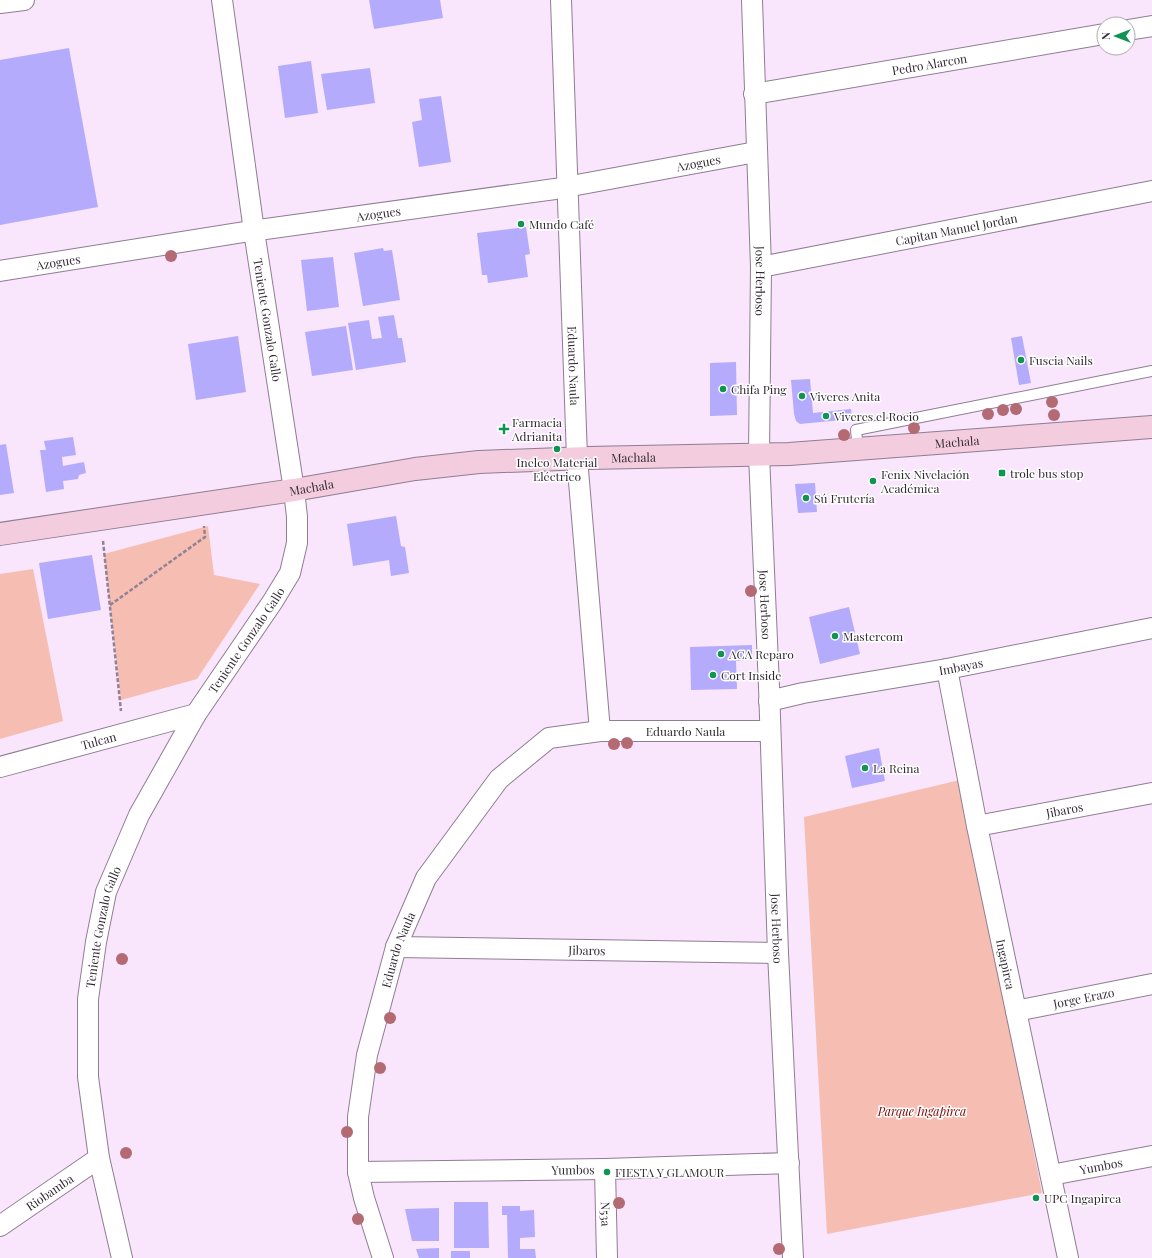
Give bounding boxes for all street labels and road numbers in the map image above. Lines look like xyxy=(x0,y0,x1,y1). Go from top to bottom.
street label: Pedro Alarcon xyxy=(891,50,968,78)
street label: Azogues xyxy=(674,151,722,175)
street label: Azogues xyxy=(354,202,402,225)
street label: Capitan Manuel Jordan xyxy=(894,209,1019,249)
street label: Jose Herboso xyxy=(752,245,769,316)
street label: Azogues xyxy=(34,250,82,273)
street label: Teniente Gonzalo Gallo xyxy=(250,257,286,383)
street label: Eduardo Naula xyxy=(564,326,583,406)
street label: Machala xyxy=(934,432,980,451)
street label: Machala xyxy=(611,449,656,466)
street label: Machala xyxy=(288,475,335,499)
street label: Jose Herboso xyxy=(756,568,775,640)
street label: Teniente Gonzalo Gallo xyxy=(205,584,288,696)
street label: Imbayas xyxy=(938,654,984,678)
street label: Eduardo Naula xyxy=(646,723,725,739)
street label: Tulcan xyxy=(79,728,118,753)
street label: Jibaros xyxy=(1044,798,1084,821)
street label: Teniente Gonzalo Gallo xyxy=(82,863,124,989)
street label: Jose Herboso xyxy=(768,892,787,964)
street label: Eduardo Naula xyxy=(377,909,418,990)
street label: Ingapirca xyxy=(993,938,1019,991)
street label: Jibaros xyxy=(567,942,606,958)
street label: Jorge Erazo xyxy=(1051,984,1116,1012)
street label: Yumbos xyxy=(1077,1154,1124,1178)
street label: Yumbos xyxy=(550,1161,595,1178)
street label: Riobamba xyxy=(23,1170,76,1214)
street label: N53a xyxy=(598,1201,614,1227)

